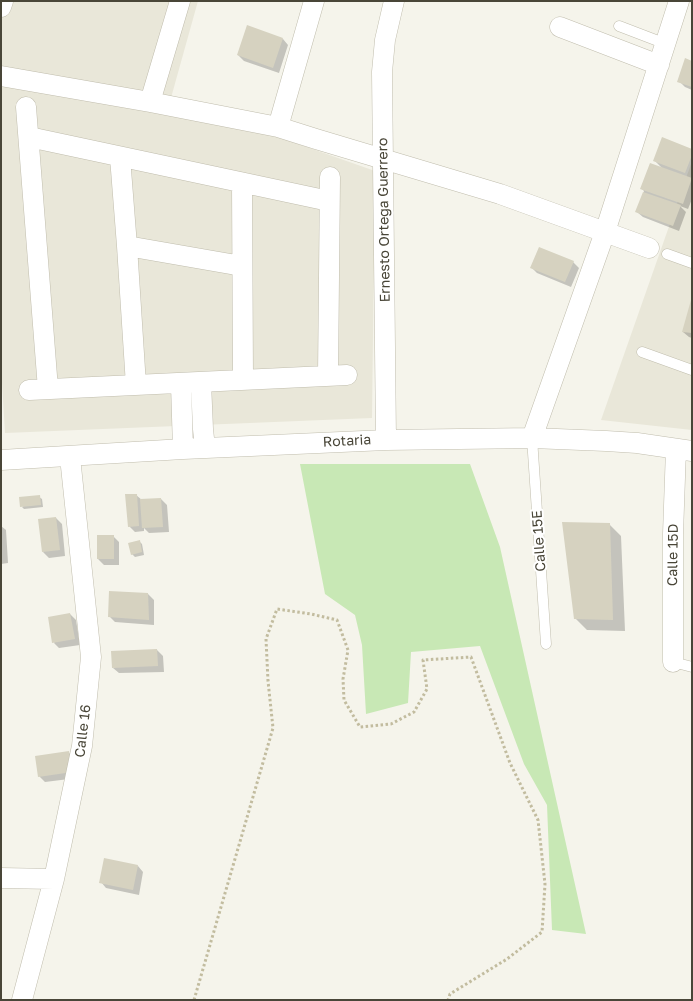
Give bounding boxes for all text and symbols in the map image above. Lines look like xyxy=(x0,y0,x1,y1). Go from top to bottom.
street label: Ernesto Ortega Guerrero xyxy=(374,138,394,302)
street label: Rotaria xyxy=(322,431,372,451)
street label: Calle 15E xyxy=(528,510,550,572)
street label: Calle 15D xyxy=(664,524,682,586)
street label: Calle 16 xyxy=(71,704,95,758)

